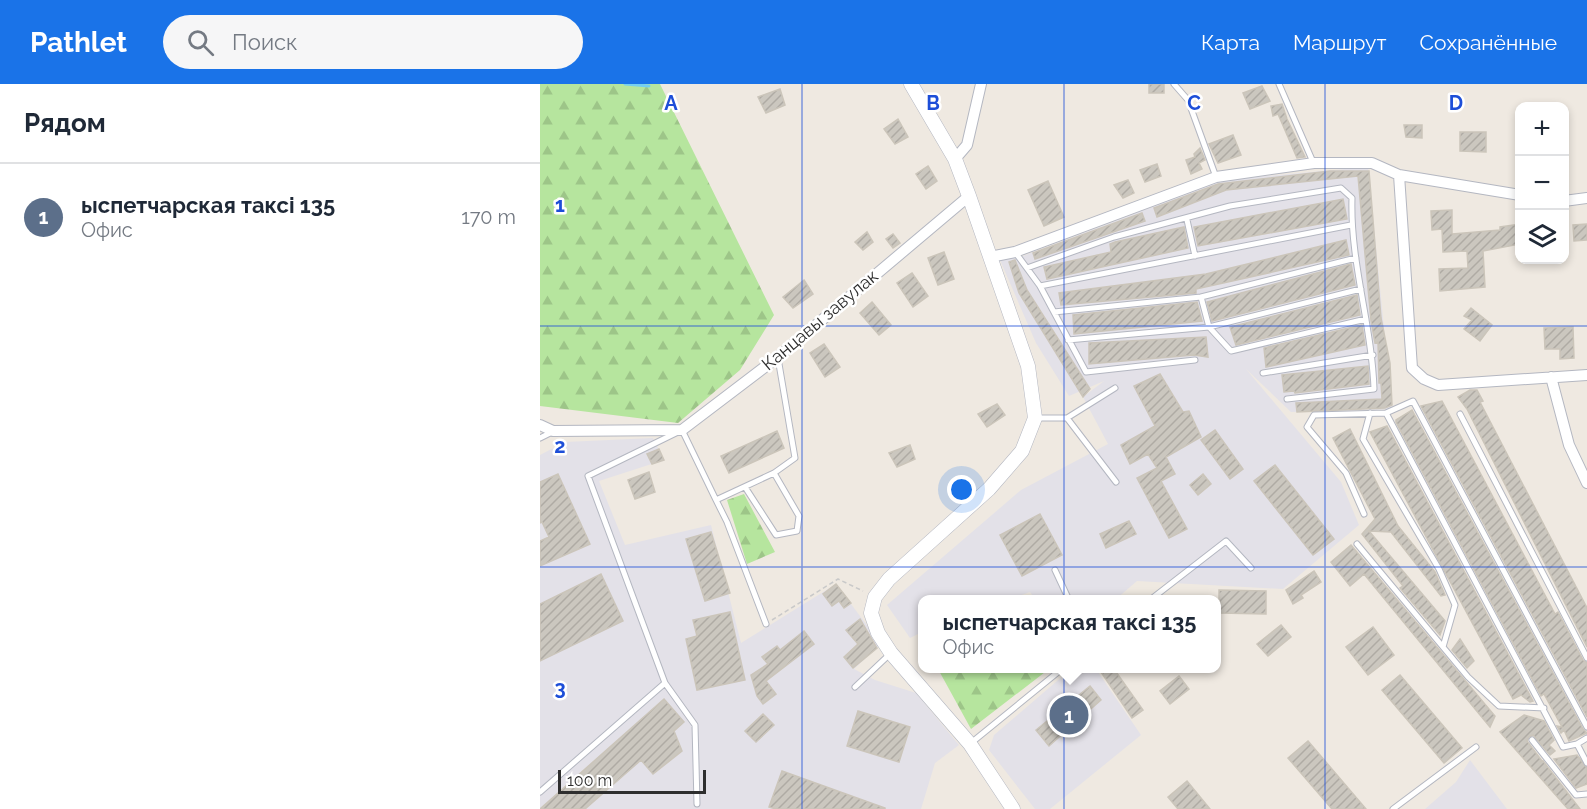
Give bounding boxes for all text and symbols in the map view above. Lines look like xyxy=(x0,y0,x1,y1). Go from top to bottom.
search box xyxy=(163,15,583,69)
text: Pathlet xyxy=(30,26,127,59)
icon: search xyxy=(184,26,217,59)
text: Поиск xyxy=(232,29,298,55)
text: Карта xyxy=(1201,30,1260,55)
text: Маршрут xyxy=(1293,30,1386,55)
text: Сохранённые xyxy=(1419,30,1557,55)
text: A xyxy=(664,91,678,115)
text: B xyxy=(926,91,940,115)
text: C xyxy=(1187,91,1201,115)
text: D xyxy=(1449,91,1463,115)
map controls xyxy=(1515,102,1569,264)
button: + xyxy=(1515,102,1569,156)
text: Рядом xyxy=(24,108,106,138)
button: − xyxy=(1515,156,1569,210)
text: ыспетчарская таксі 135 xyxy=(81,192,335,218)
text: 1 xyxy=(555,193,565,217)
text: 1 xyxy=(39,205,48,229)
text: 170 m xyxy=(461,205,516,229)
button: layers xyxy=(1515,210,1569,264)
text: Офис xyxy=(81,218,133,242)
street label: Канцавы завулак xyxy=(757,265,882,374)
text: 2 xyxy=(554,434,566,458)
your location xyxy=(947,475,976,504)
popup xyxy=(918,595,1221,673)
text: ыспетчарская таксі 135 xyxy=(942,609,1197,635)
text: Офис xyxy=(942,635,994,659)
text: 3 xyxy=(554,676,566,700)
pin: 1 xyxy=(1050,692,1088,738)
scale bar xyxy=(558,767,706,794)
text: 100 m xyxy=(567,771,612,790)

